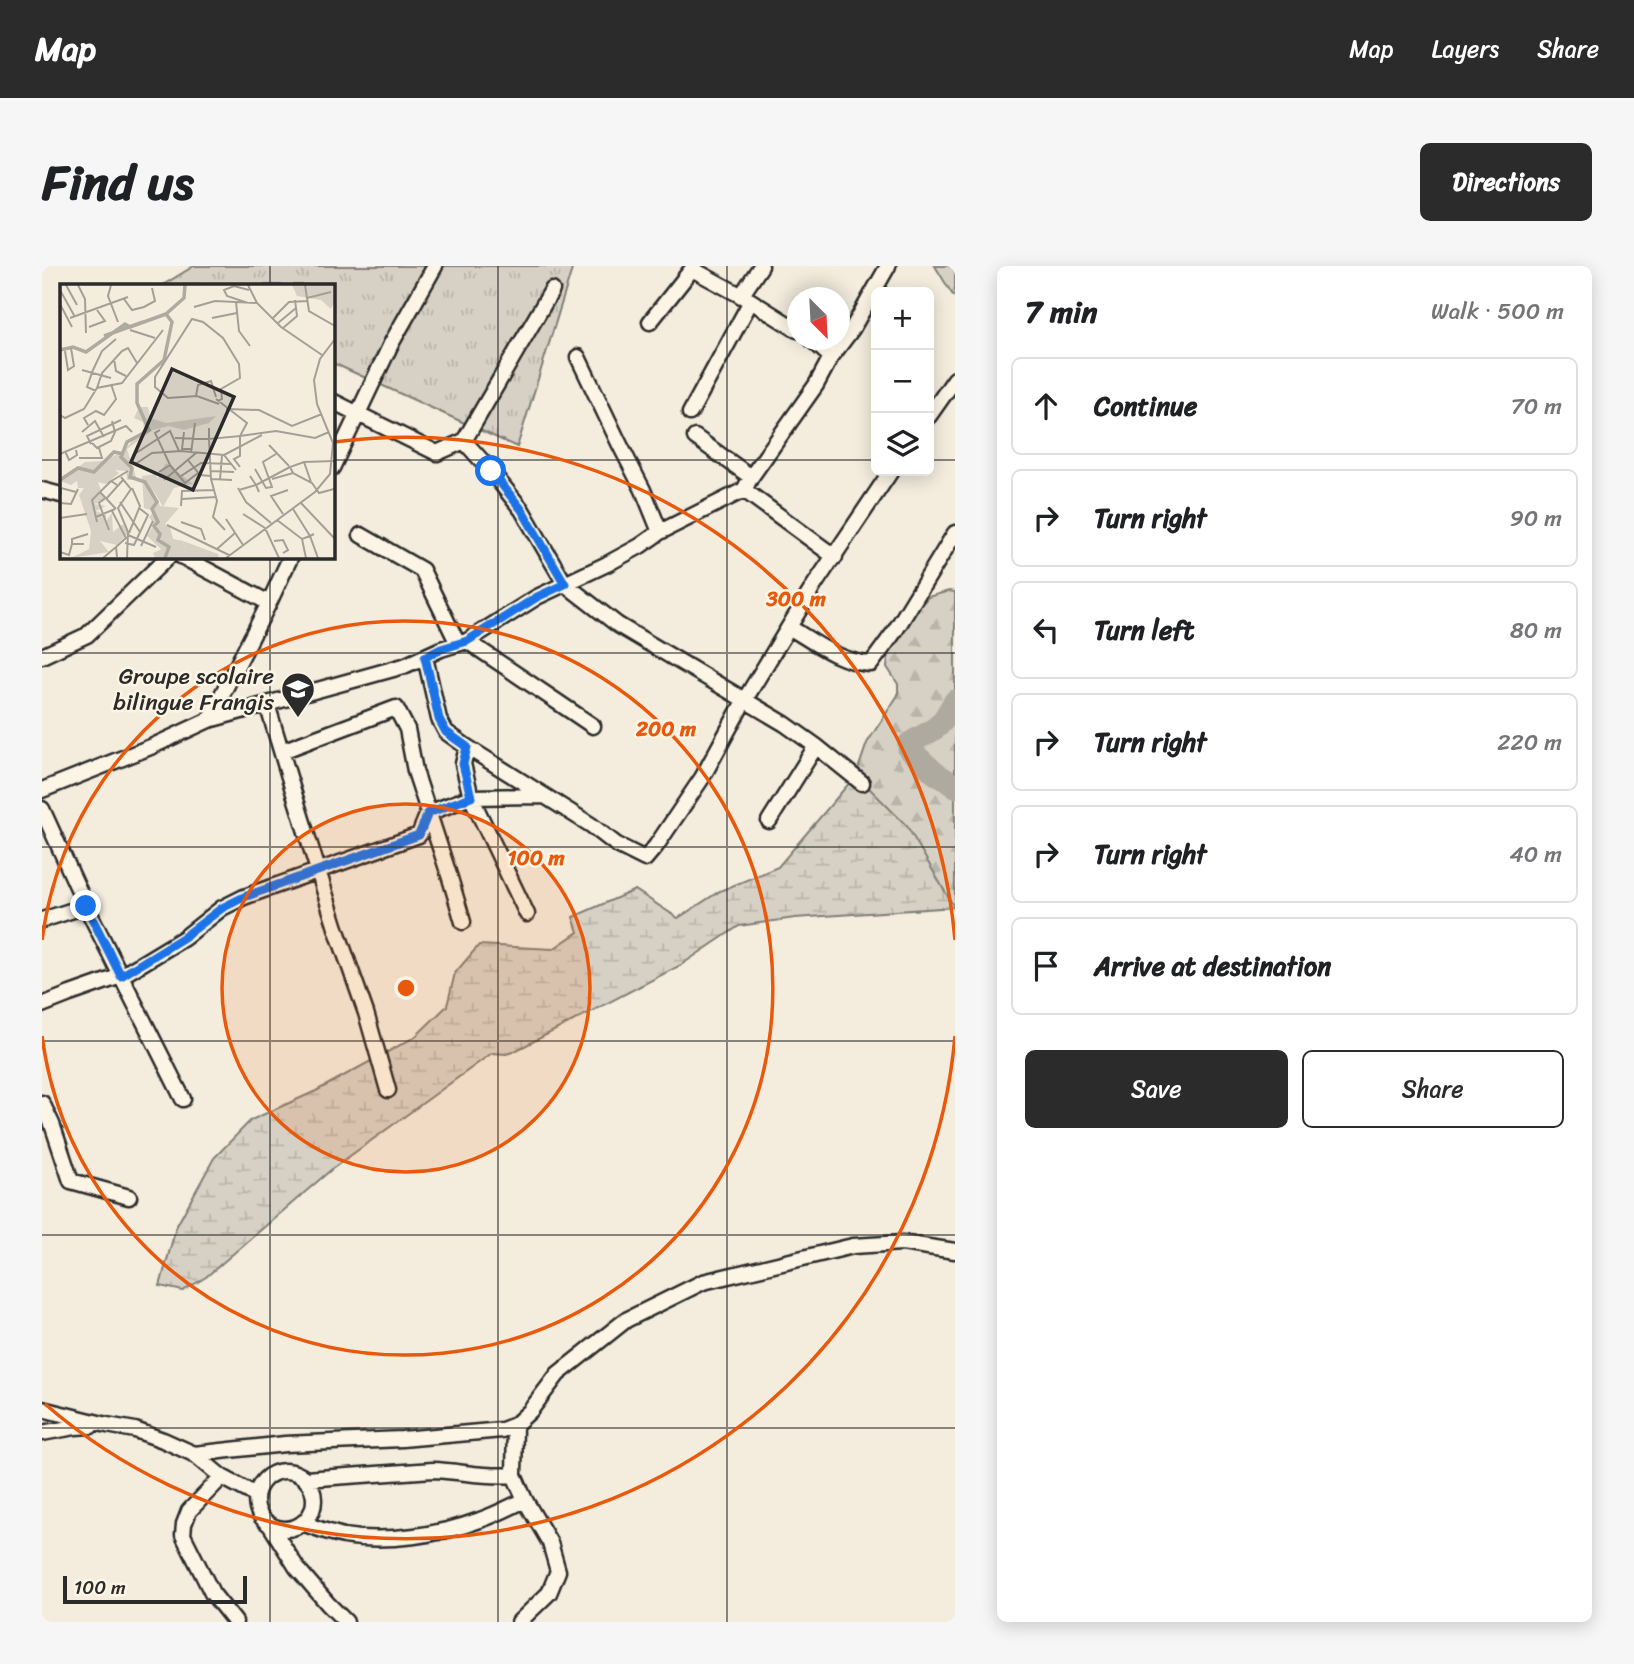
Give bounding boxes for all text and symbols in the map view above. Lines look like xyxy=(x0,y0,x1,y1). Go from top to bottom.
text: Map xyxy=(35,20,96,78)
text: Map xyxy=(1349,28,1394,70)
text: Layers xyxy=(1432,28,1499,70)
text: Share xyxy=(1537,28,1599,70)
text: Find us xyxy=(42,139,194,226)
button: Directions xyxy=(1420,143,1592,221)
inset map xyxy=(60,284,334,558)
text: 7 min xyxy=(1025,285,1097,339)
north arrow xyxy=(787,287,850,350)
map controls xyxy=(871,287,934,476)
button: + xyxy=(871,287,934,350)
text: Walk · 500 m xyxy=(1431,291,1564,332)
button: − xyxy=(871,350,934,413)
text: Continue xyxy=(1094,383,1197,429)
text: 70 m xyxy=(1511,386,1562,427)
icon: ahead xyxy=(1027,387,1065,425)
button: layers xyxy=(871,413,934,476)
route start xyxy=(475,455,506,486)
text: Turn right xyxy=(1094,495,1207,541)
text: 90 m xyxy=(1510,498,1562,539)
icon: right xyxy=(1027,499,1065,537)
text: 300 m xyxy=(765,580,827,618)
text: Turn left xyxy=(1094,607,1194,653)
text: 80 m xyxy=(1510,610,1562,651)
icon: left xyxy=(1027,611,1065,649)
place label: Groupe scolaire bilingue Frangis xyxy=(113,656,274,723)
school or university icon: Groupe scolaire bilingue Frangis xyxy=(279,670,317,719)
text: 200 m xyxy=(635,710,697,748)
text: Turn right xyxy=(1094,719,1207,765)
text: 220 m xyxy=(1497,722,1562,763)
icon: right xyxy=(1027,723,1065,761)
text: Turn right xyxy=(1094,831,1207,877)
text: 40 m xyxy=(1509,834,1562,875)
icon: right xyxy=(1027,835,1065,873)
text: 100 m xyxy=(507,839,565,877)
route end xyxy=(70,890,101,921)
text: Arrive at destination xyxy=(1094,943,1331,989)
icon: arrive xyxy=(1027,947,1065,985)
centre of rings xyxy=(394,976,418,1000)
button: Save xyxy=(1025,1050,1288,1128)
button: Share xyxy=(1302,1050,1564,1128)
text: 100 m xyxy=(74,1571,126,1604)
scale bar xyxy=(63,1573,247,1605)

